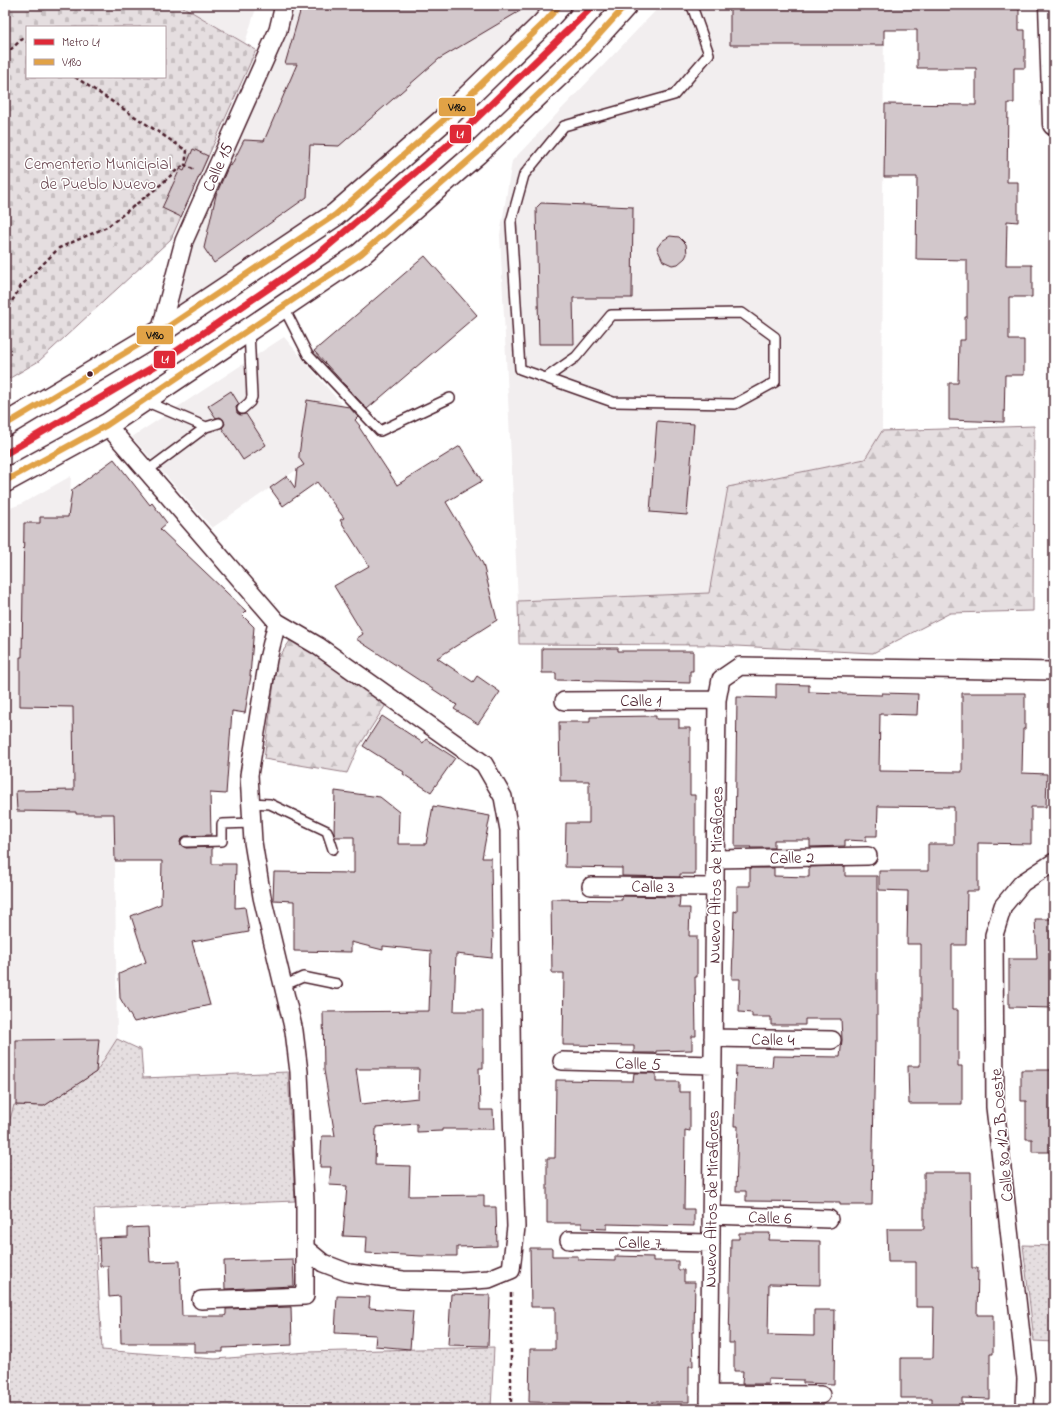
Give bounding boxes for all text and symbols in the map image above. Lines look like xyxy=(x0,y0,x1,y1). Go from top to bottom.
legend xyxy=(26,26,166,78)
text: Metro L1 xyxy=(62,34,100,52)
text: V180 xyxy=(61,54,81,72)
line badge: V180 xyxy=(438,97,476,117)
text: V180 xyxy=(447,100,466,116)
line badge: L1 xyxy=(449,124,472,144)
text: L1 xyxy=(456,127,464,143)
street label: Calle 15 xyxy=(197,139,240,196)
park label: Cementerio Municipial de Pueblo Nuevo xyxy=(24,152,172,197)
line badge: V180 xyxy=(136,325,174,345)
text: V180 xyxy=(145,328,164,344)
line badge: L1 xyxy=(153,350,176,369)
text: L1 xyxy=(161,352,169,368)
unlabelled marker xyxy=(85,369,95,379)
street label: Calle 1 xyxy=(620,689,662,714)
street label: Nuevo Altos de Miraflores xyxy=(702,786,731,964)
street label: Calle 2 xyxy=(770,846,815,871)
street label: Calle 3 xyxy=(631,875,675,900)
street label: Calle 4 xyxy=(751,1028,795,1053)
street label: Calle 5 xyxy=(615,1051,662,1078)
street label: Calle 80 1/2 B Oeste xyxy=(984,1067,1021,1203)
street label: Nuevo Altos de Miraflores xyxy=(698,1110,727,1288)
street label: Calle 6 xyxy=(748,1205,793,1232)
street label: Calle 7 xyxy=(618,1231,662,1256)

